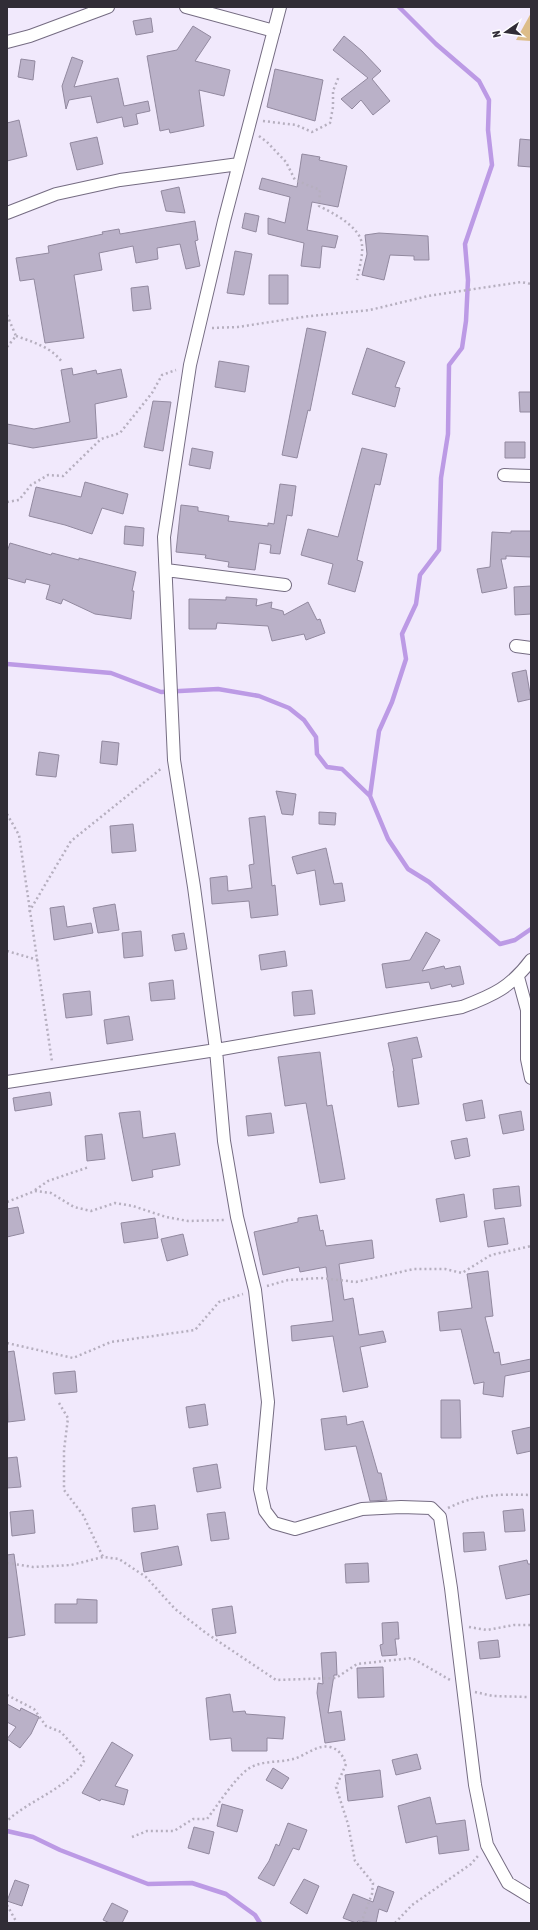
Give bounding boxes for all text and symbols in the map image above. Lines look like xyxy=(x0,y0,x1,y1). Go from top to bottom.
north arrow xyxy=(486,12,526,52)
text: N xyxy=(490,30,503,39)

